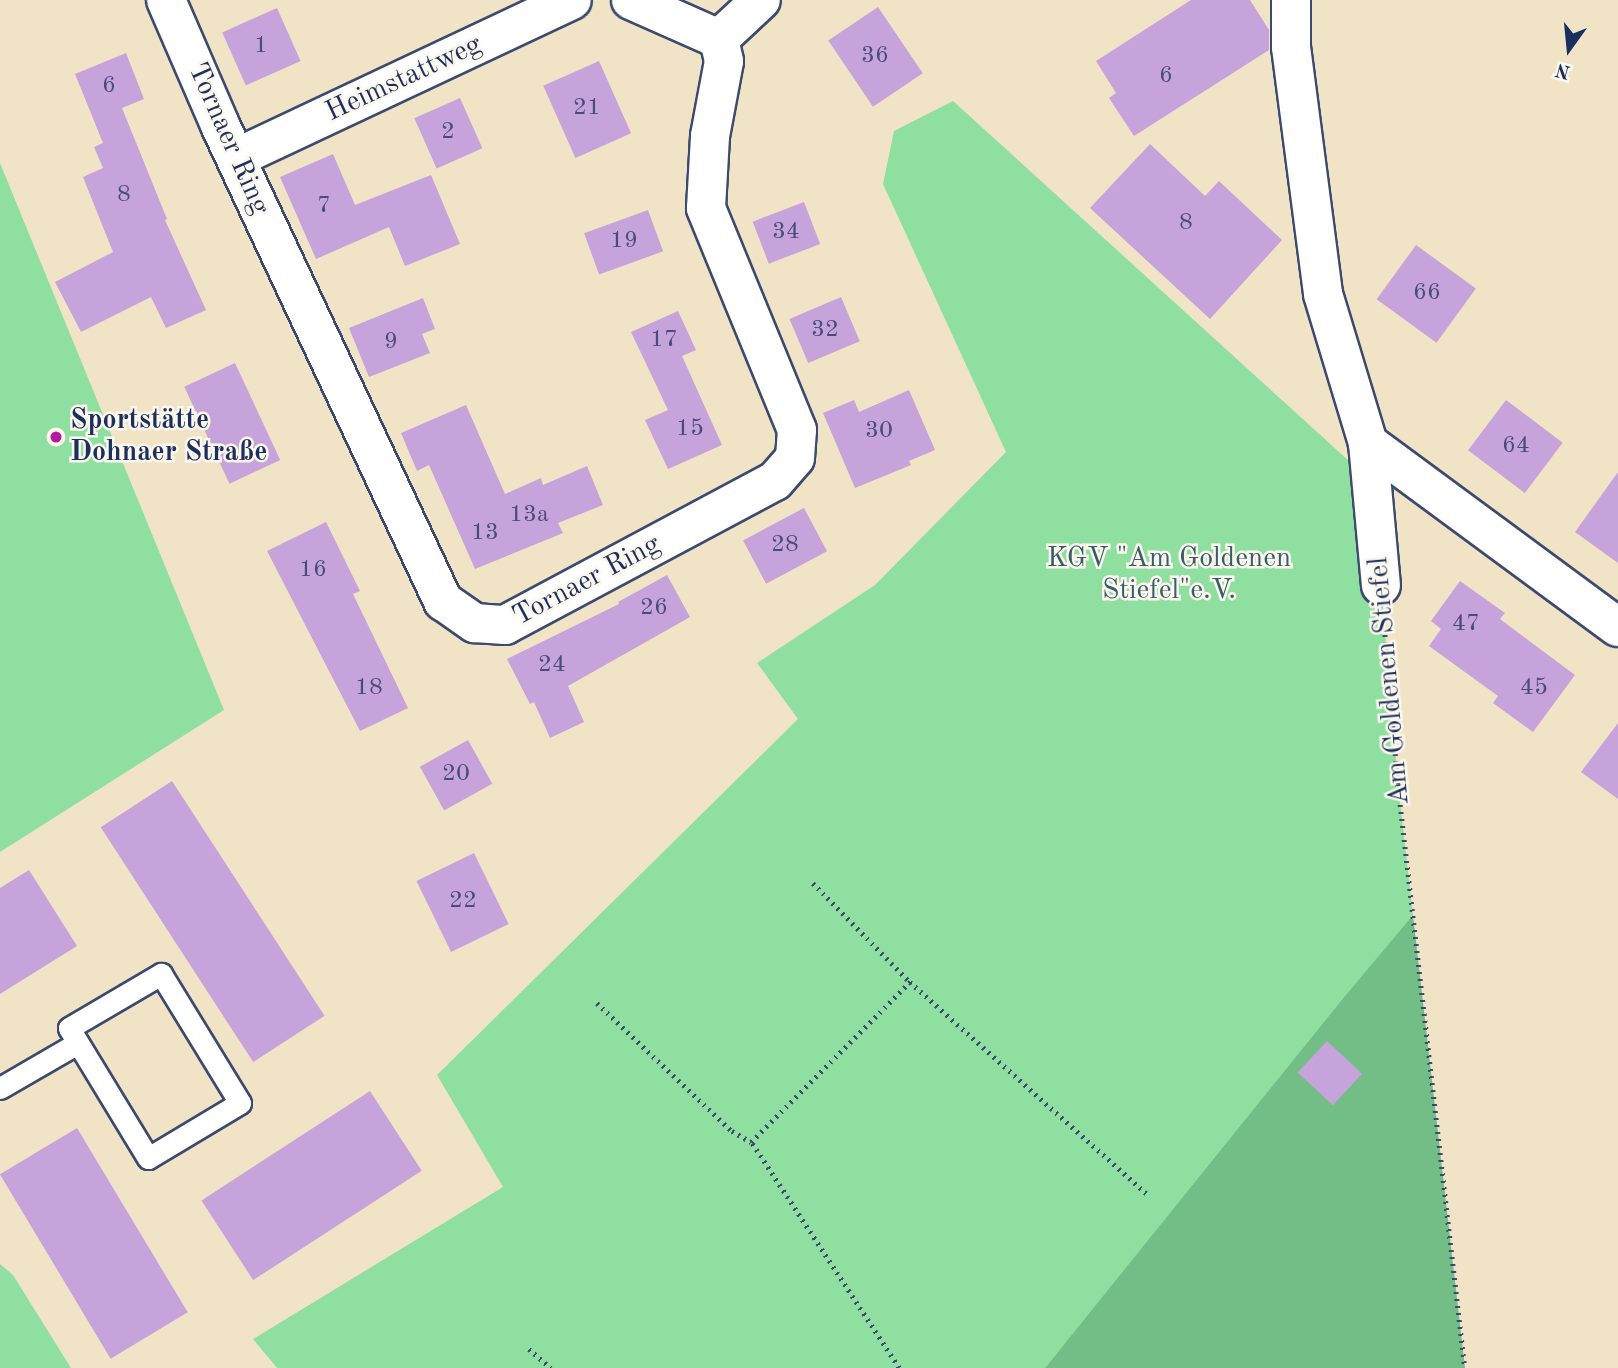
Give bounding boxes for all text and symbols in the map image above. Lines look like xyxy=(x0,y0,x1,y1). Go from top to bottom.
north arrow xyxy=(1534,14,1604,84)
street label: Heimstattweg xyxy=(321,28,487,130)
house number: 1 xyxy=(254,33,268,61)
house number: 36 xyxy=(861,43,889,71)
street label: Tornaer Ring xyxy=(180,58,276,220)
text: N xyxy=(1554,59,1573,81)
house number: 6 xyxy=(1159,63,1173,91)
house number: 6 xyxy=(102,73,116,101)
house number: 21 xyxy=(573,95,601,123)
house number: 2 xyxy=(441,119,455,147)
house number: 8 xyxy=(117,182,131,210)
house number: 7 xyxy=(317,193,331,221)
house number: 8 xyxy=(1179,210,1193,238)
house number: 34 xyxy=(772,219,800,247)
house number: 19 xyxy=(610,228,638,256)
house number: 66 xyxy=(1413,280,1441,308)
house number: 32 xyxy=(811,317,839,345)
house number: 17 xyxy=(650,327,678,355)
house number: 9 xyxy=(384,329,398,357)
place label: Sportstätte Dohnaer Straße xyxy=(70,404,268,470)
house number: 15 xyxy=(676,416,704,444)
house number: 30 xyxy=(865,418,893,446)
marker: Sportstätte Dohnaer Straße xyxy=(48,429,64,445)
house number: 64 xyxy=(1502,433,1530,461)
house number: 13a xyxy=(509,502,549,530)
house number: 13 xyxy=(471,520,499,548)
street label: Tornaer Ring xyxy=(507,528,667,634)
house number: 28 xyxy=(771,532,799,560)
park label: KGV "Am Goldenen Stiefel"e.V. xyxy=(1047,542,1291,608)
street label: Am Goldenen Stiefel xyxy=(1362,556,1418,806)
house number: 16 xyxy=(299,557,327,585)
house number: 26 xyxy=(640,595,668,623)
house number: 47 xyxy=(1452,611,1480,639)
house number: 24 xyxy=(538,652,566,680)
house number: 18 xyxy=(355,675,383,703)
house number: 45 xyxy=(1520,675,1548,703)
house number: 20 xyxy=(442,761,470,789)
house number: 22 xyxy=(449,888,477,916)

